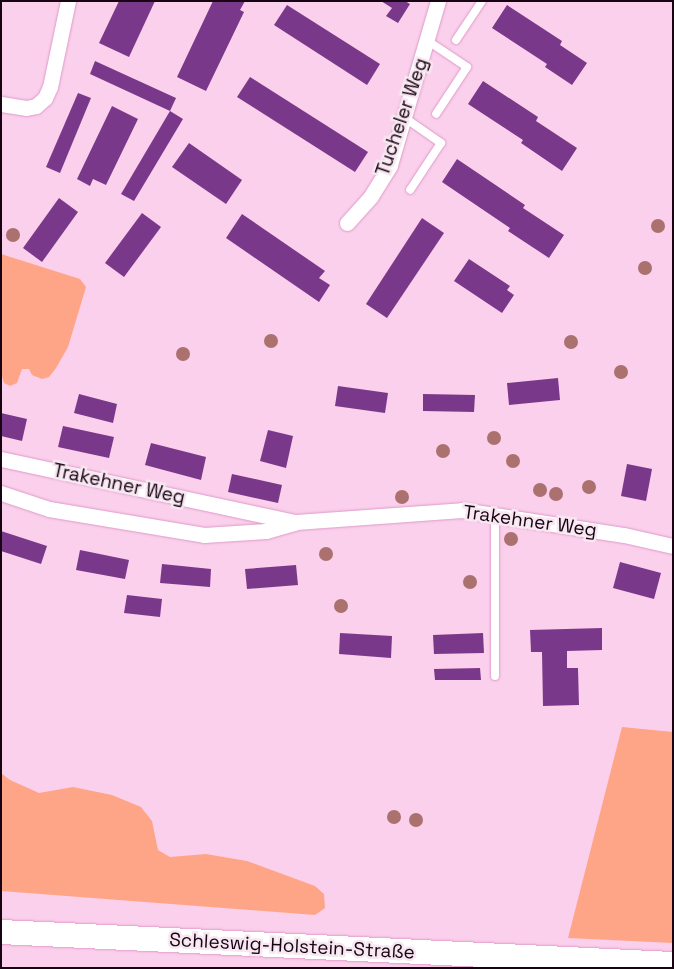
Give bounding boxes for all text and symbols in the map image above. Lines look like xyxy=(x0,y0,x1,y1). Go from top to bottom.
street label: Tucheler Weg xyxy=(371,55,433,179)
street label: Trakehner Weg xyxy=(51,459,187,509)
street label: Trakehner Weg xyxy=(462,500,598,542)
street label: Schleswig-Holstein-Straße xyxy=(169,928,415,964)

